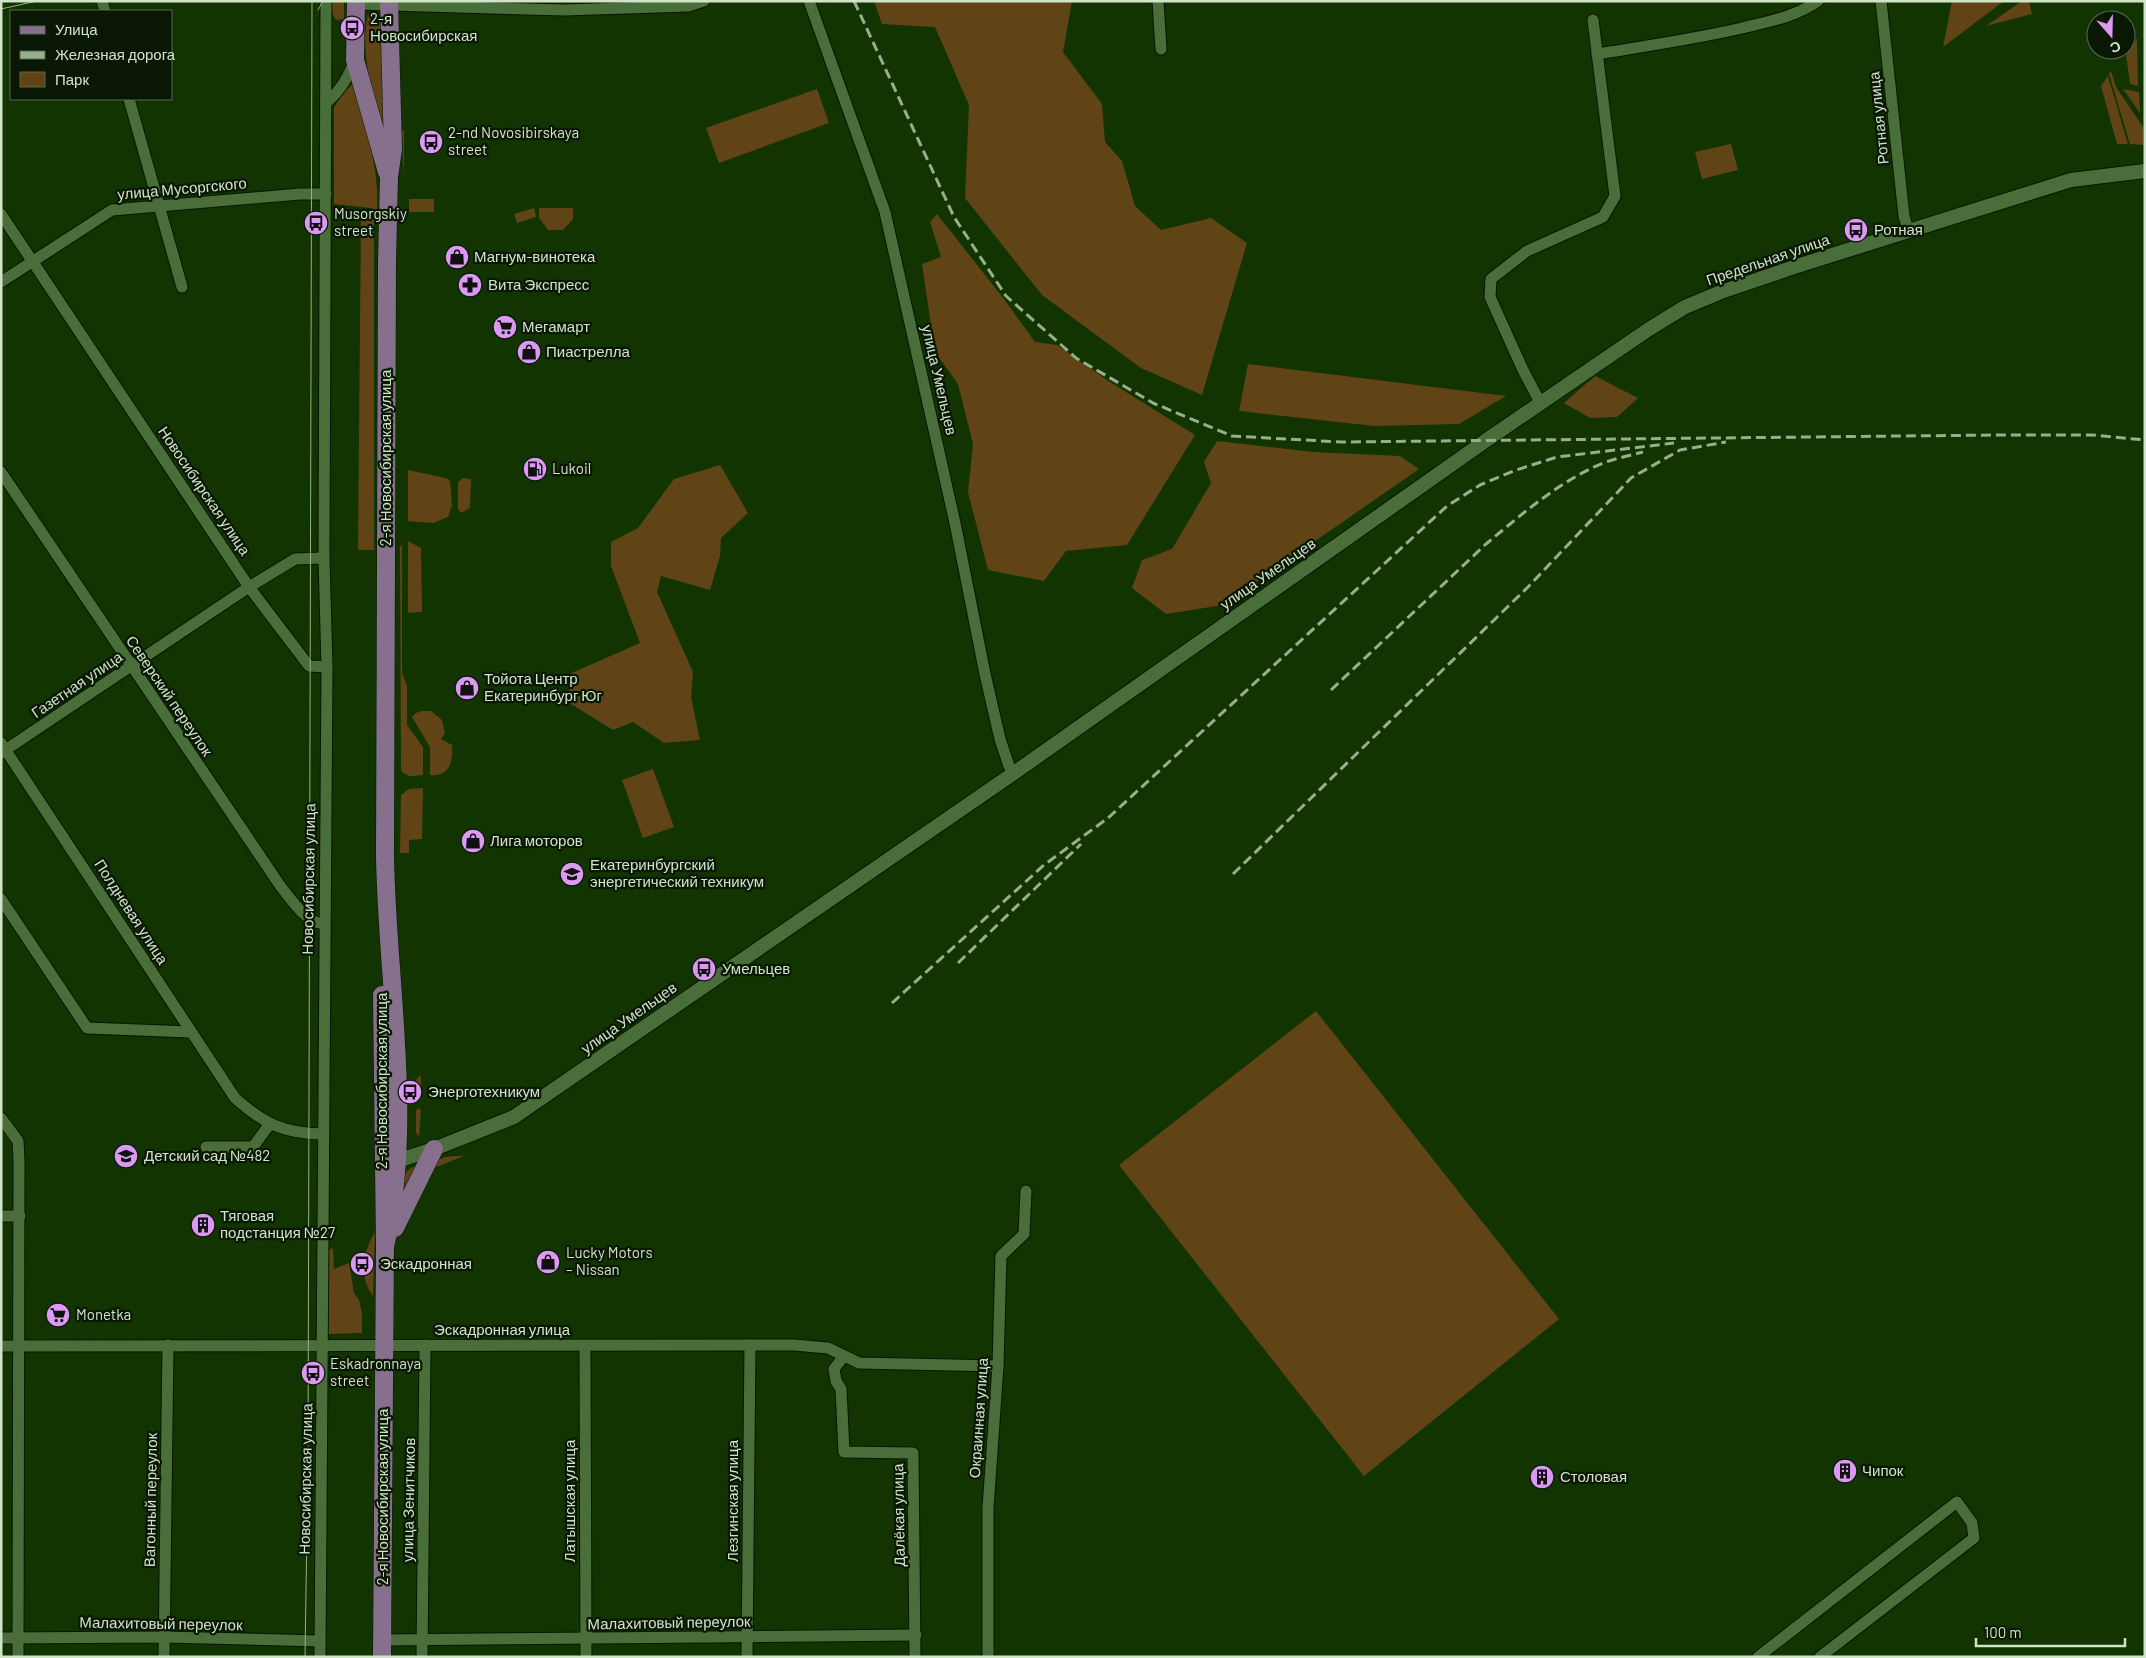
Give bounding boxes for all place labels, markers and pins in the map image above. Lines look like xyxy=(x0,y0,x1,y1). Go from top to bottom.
place label: 2-я Новосибирская xyxy=(370,9,477,44)
bus stop icon: 2-я Новосибирская xyxy=(339,15,365,41)
place label: 2-nd Novosibirskaya street xyxy=(448,123,579,158)
bus stop icon: 2-nd Novosibirskaya street xyxy=(418,129,444,155)
place label: Musorgskiy street xyxy=(334,204,407,239)
bus stop icon: Musorgskiy street xyxy=(303,210,329,236)
bus stop icon: Ротная xyxy=(1843,217,1869,243)
place label: Ротная xyxy=(1874,220,1923,238)
shop icon: Магнум-винотека xyxy=(444,244,470,270)
place label: Магнум-винотека xyxy=(474,247,596,265)
pharmacy icon: Вита Экспресс xyxy=(457,272,483,298)
place label: Вита Экспресс xyxy=(488,275,590,293)
supermarket icon: Мегамарт xyxy=(492,314,518,340)
place label: Мегамарт xyxy=(522,317,590,335)
shop icon: Пиастрелла xyxy=(516,339,542,365)
place label: Пиастрелла xyxy=(546,342,631,360)
fuel station icon: Lukoil xyxy=(522,456,548,482)
place label: Lukoil xyxy=(552,459,591,477)
place label: Тойота Центр Екатеринбург Юг xyxy=(484,669,603,704)
shop icon: Тойота Центр Екатеринбург Юг xyxy=(454,675,480,701)
shop icon: Лига моторов xyxy=(460,828,486,854)
place label: Лига моторов xyxy=(490,831,583,849)
place label: Екатеринбургский энергетический техникум xyxy=(590,855,764,890)
school or university icon: Екатеринбургский энергетический техникум xyxy=(559,861,585,887)
bus stop icon: Умельцев xyxy=(691,956,717,982)
place label: Умельцев xyxy=(722,959,790,977)
bus stop icon: Энерготехникум xyxy=(397,1079,423,1105)
place label: Энерготехникум xyxy=(428,1082,540,1100)
school or university icon: Детский сад №482 xyxy=(113,1143,139,1169)
place label: Детский сад №482 xyxy=(144,1146,270,1164)
place label: Тяговая подстанция №27 xyxy=(220,1206,335,1241)
building icon: Тяговая подстанция №27 xyxy=(190,1212,216,1238)
place label: Lucky Motors – Nissan xyxy=(566,1243,653,1278)
shop icon: Lucky Motors – Nissan xyxy=(535,1249,561,1275)
bus stop icon: Эскадронная xyxy=(349,1251,375,1277)
place label: Эскадронная xyxy=(380,1254,472,1272)
supermarket icon: Monetka xyxy=(45,1302,71,1328)
place label: Monetka xyxy=(76,1305,131,1323)
place label: Eskadronnaya street xyxy=(330,1354,421,1389)
bus stop icon: Eskadronnaya street xyxy=(300,1360,326,1386)
building icon: Чипок xyxy=(1832,1458,1858,1484)
place label: Чипок xyxy=(1862,1461,1904,1479)
building icon: Столовая xyxy=(1529,1464,1555,1490)
place label: Столовая xyxy=(1560,1467,1627,1485)

